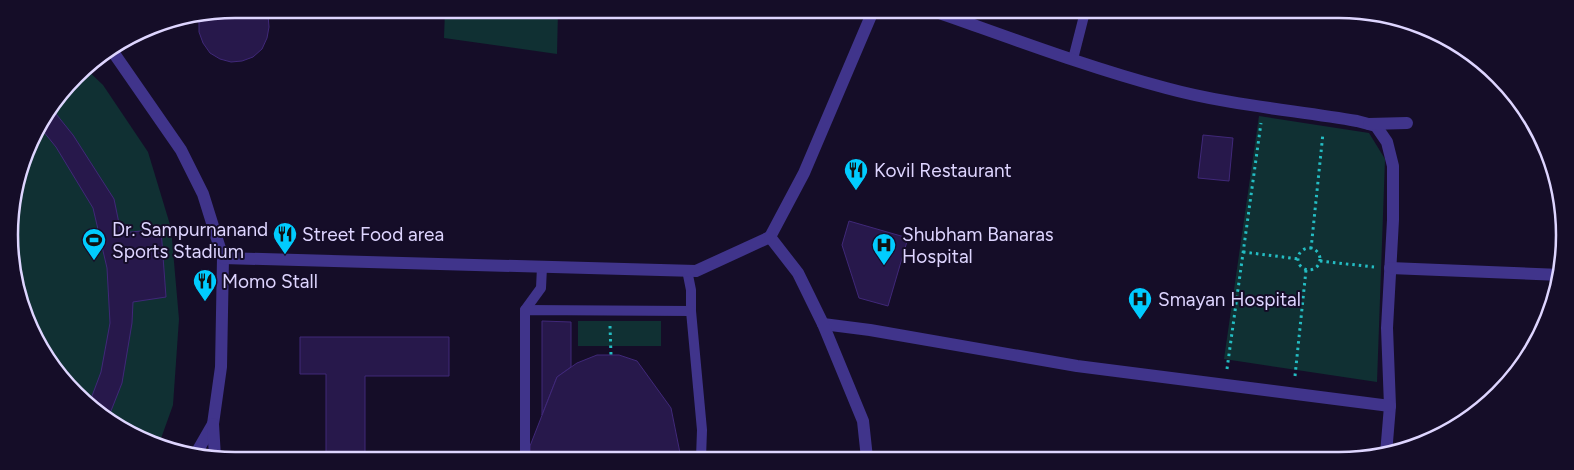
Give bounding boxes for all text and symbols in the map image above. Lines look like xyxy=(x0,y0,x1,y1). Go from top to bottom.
restaurant icon: Kovil Restaurant xyxy=(843,157,869,191)
place label: Kovil Restaurant xyxy=(874,159,1012,182)
place label: Dr. Sampurnanand Sports Stadium xyxy=(112,218,268,263)
restaurant icon: Street Food area xyxy=(272,221,298,255)
place label: Street Food area xyxy=(302,223,444,246)
place label: Shubham Banaras Hospital xyxy=(902,223,1054,268)
sports icon: Dr. Sampurnanand Sports Stadium xyxy=(81,227,107,261)
hospital icon: Shubham Banaras Hospital xyxy=(871,232,897,266)
restaurant icon: Momo Stall xyxy=(192,268,218,302)
place label: Momo Stall xyxy=(222,270,318,293)
hospital icon: Smayan Hospital xyxy=(1127,286,1153,320)
place label: Smayan Hospital xyxy=(1158,288,1301,311)

